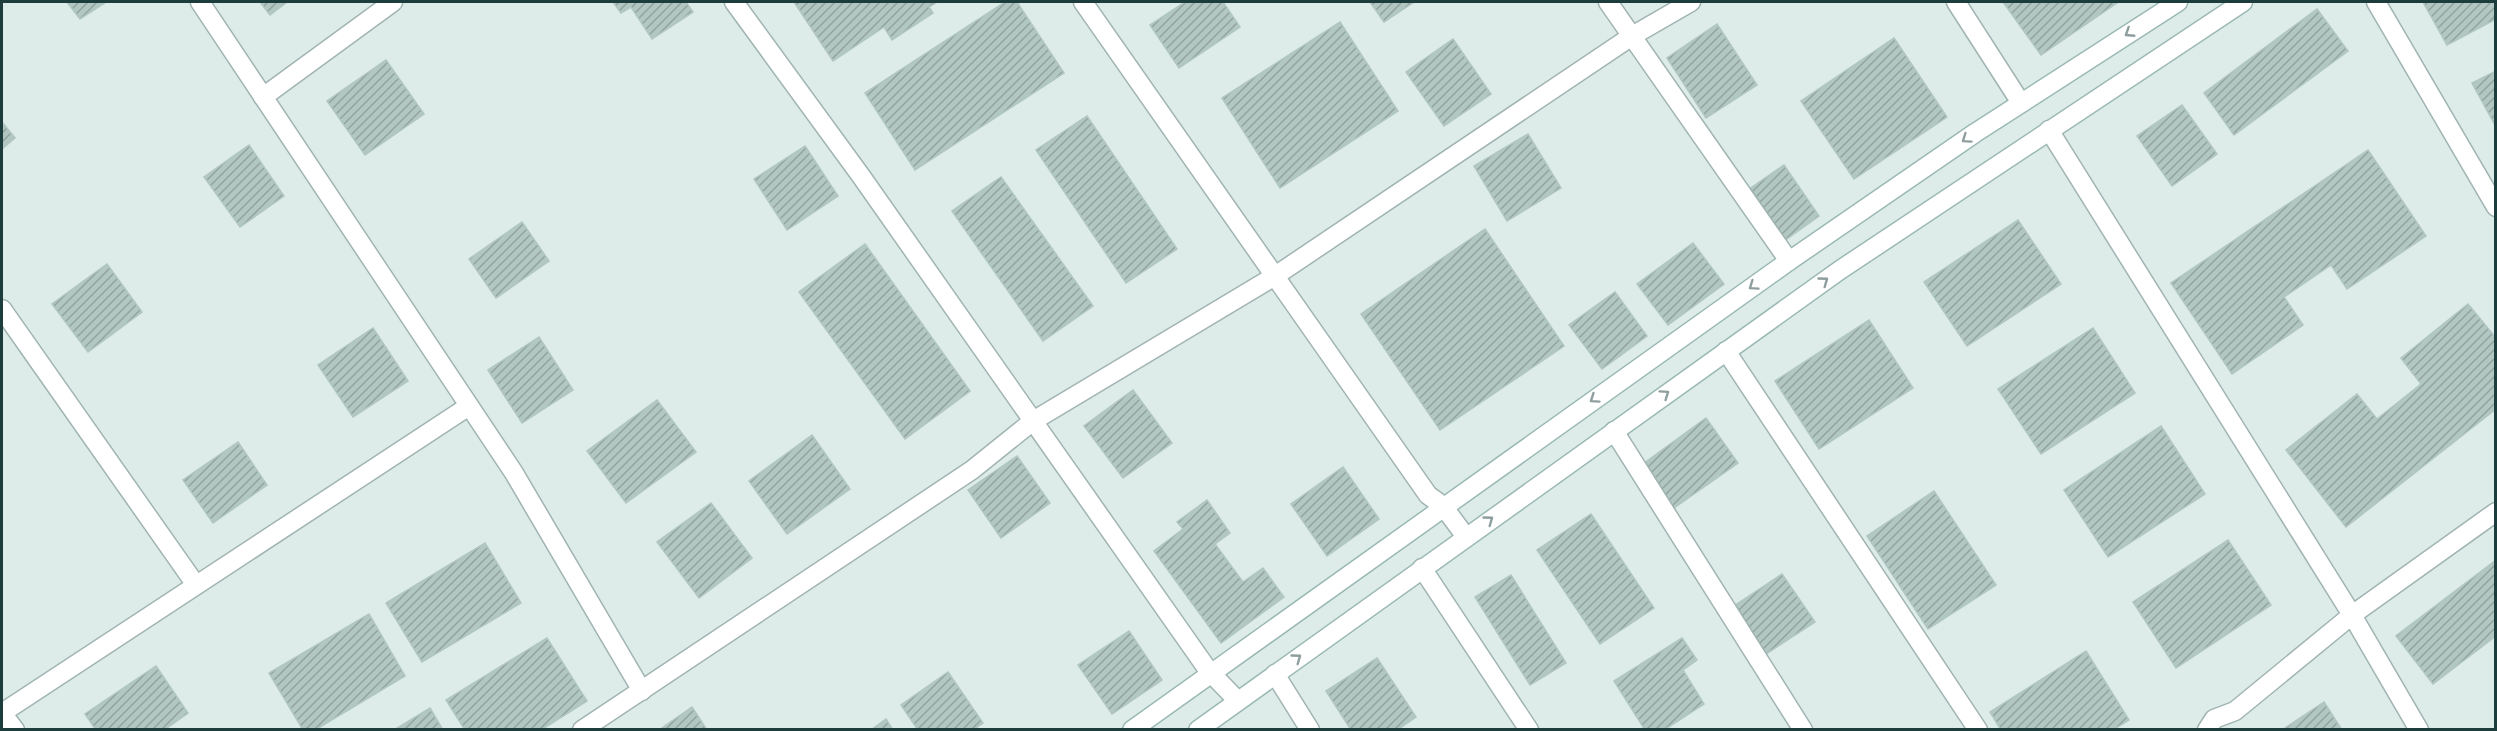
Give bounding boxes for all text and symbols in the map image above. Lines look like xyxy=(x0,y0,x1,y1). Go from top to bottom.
one-way arrow xyxy=(2125,26,2135,38)
one-way arrow xyxy=(1961,132,1972,143)
one-way arrow xyxy=(1817,277,1828,288)
one-way arrow xyxy=(1749,279,1760,290)
one-way arrow xyxy=(1659,391,1670,402)
one-way arrow xyxy=(1590,392,1601,403)
one-way arrow xyxy=(1483,516,1494,527)
one-way arrow xyxy=(1290,654,1301,665)

